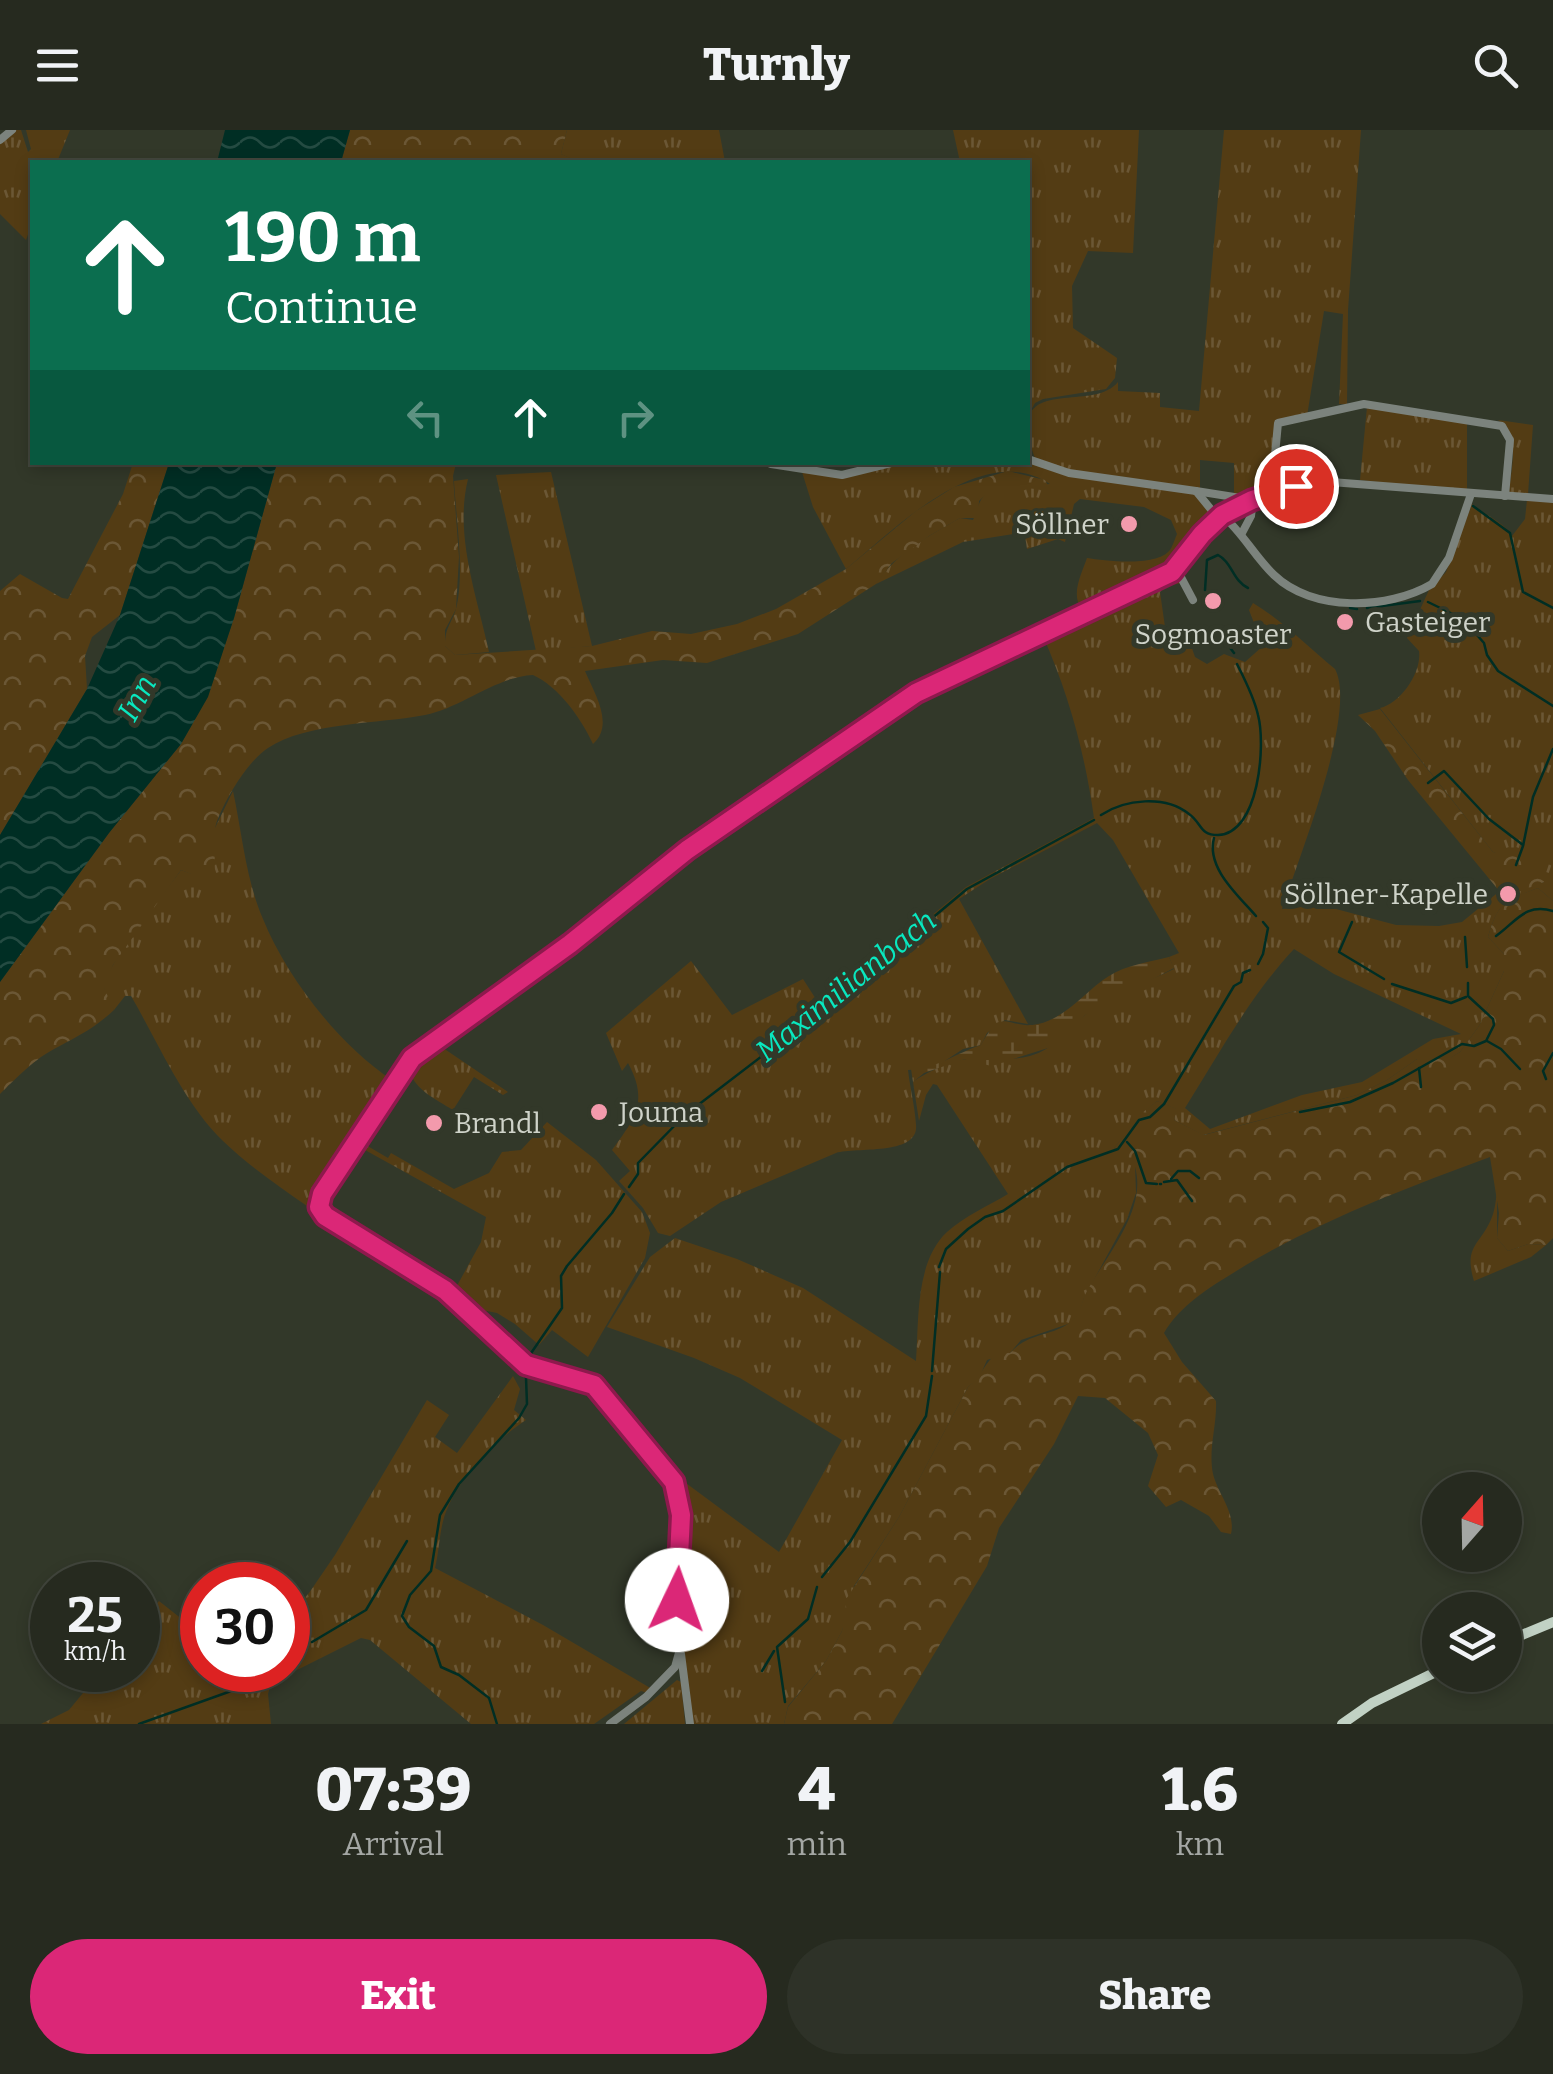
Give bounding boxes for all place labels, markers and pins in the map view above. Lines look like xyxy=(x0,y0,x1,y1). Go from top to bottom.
pin xyxy=(1254,444,1339,529)
place label: Söllner xyxy=(1015,508,1109,541)
marker: Söllner xyxy=(1118,513,1140,535)
marker: Sogmoaster xyxy=(1202,590,1224,612)
place label: Gasteiger xyxy=(1365,606,1490,639)
marker: Gasteiger xyxy=(1334,611,1356,633)
place label: Sogmoaster xyxy=(1135,618,1291,651)
place label: Söllner-Kapelle xyxy=(1284,878,1488,911)
marker: Söllner-Kapelle xyxy=(1497,883,1519,905)
place label: Jouma xyxy=(618,1096,703,1129)
marker: Jouma xyxy=(588,1101,610,1123)
place label: Brandl xyxy=(454,1107,541,1140)
marker: Brandl xyxy=(423,1112,445,1134)

